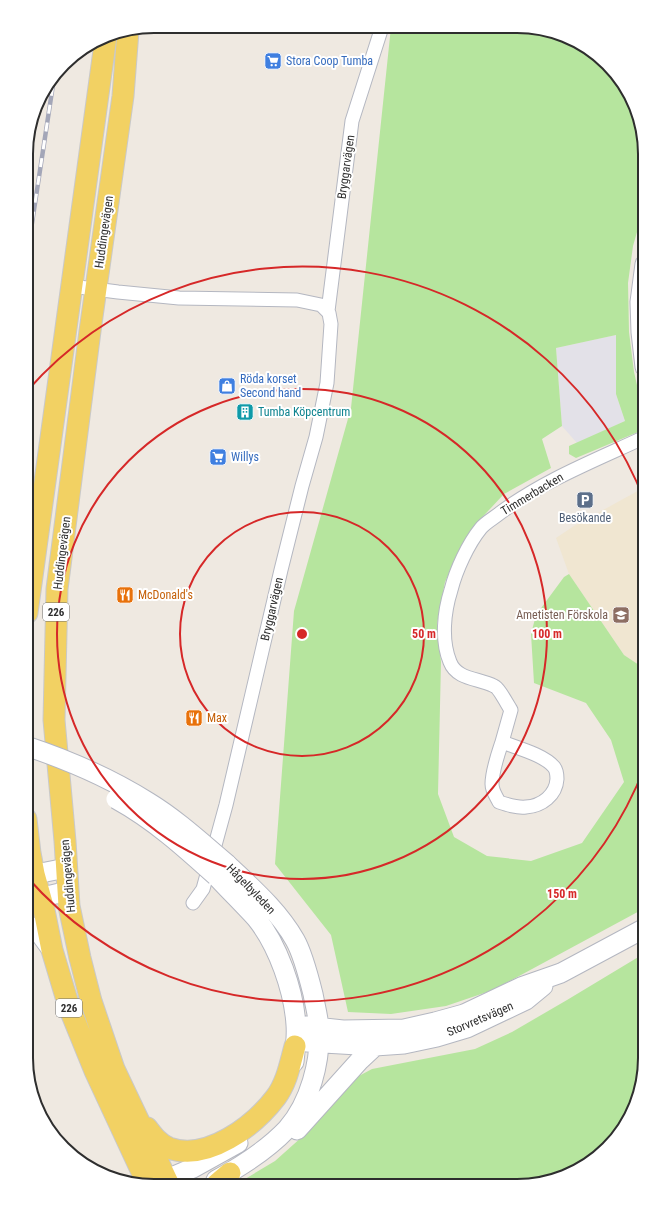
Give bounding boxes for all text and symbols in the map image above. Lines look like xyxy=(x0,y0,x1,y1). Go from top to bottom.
supermarket icon: Stora Coop Tumba xyxy=(263,51,283,71)
place label: Stora Coop Tumba xyxy=(286,54,373,68)
street label: Bryggarvägen xyxy=(335,134,357,200)
street label: Huddingevägen xyxy=(92,195,116,269)
place label: Röda korset Second hand xyxy=(240,372,301,400)
shop icon: Röda korset Second hand xyxy=(217,376,237,396)
building icon: Tumba Köpcentrum xyxy=(235,402,255,422)
place label: Tumba Köpcentrum xyxy=(258,405,350,419)
supermarket icon: Willys xyxy=(208,447,228,467)
place label: Willys xyxy=(231,450,259,464)
street label: Timmerbacken xyxy=(498,470,566,518)
parking icon: Besökande xyxy=(575,490,595,510)
place label: Besökande xyxy=(559,511,611,525)
street label: Huddingevägen xyxy=(51,516,73,590)
street label: Bryggarvägen xyxy=(258,576,286,642)
restaurant icon: McDonald's xyxy=(115,585,135,605)
place label: McDonald's xyxy=(138,588,193,602)
road number: 226 xyxy=(43,603,69,621)
school or university icon: Ametisten Förskola xyxy=(611,605,631,625)
place label: Ametisten Förskola xyxy=(516,608,608,622)
centre of rings xyxy=(295,627,309,641)
text: 50 m xyxy=(412,627,436,641)
text: 100 m xyxy=(532,627,562,641)
restaurant icon: Max xyxy=(184,708,204,728)
place label: Max xyxy=(207,711,227,725)
street label: Huddingevägen xyxy=(58,839,78,913)
street label: Hågelbyleden xyxy=(224,861,278,917)
text: 150 m xyxy=(547,887,577,901)
road number: 226 xyxy=(56,999,82,1017)
street label: Storvretsvägen xyxy=(445,999,516,1039)

